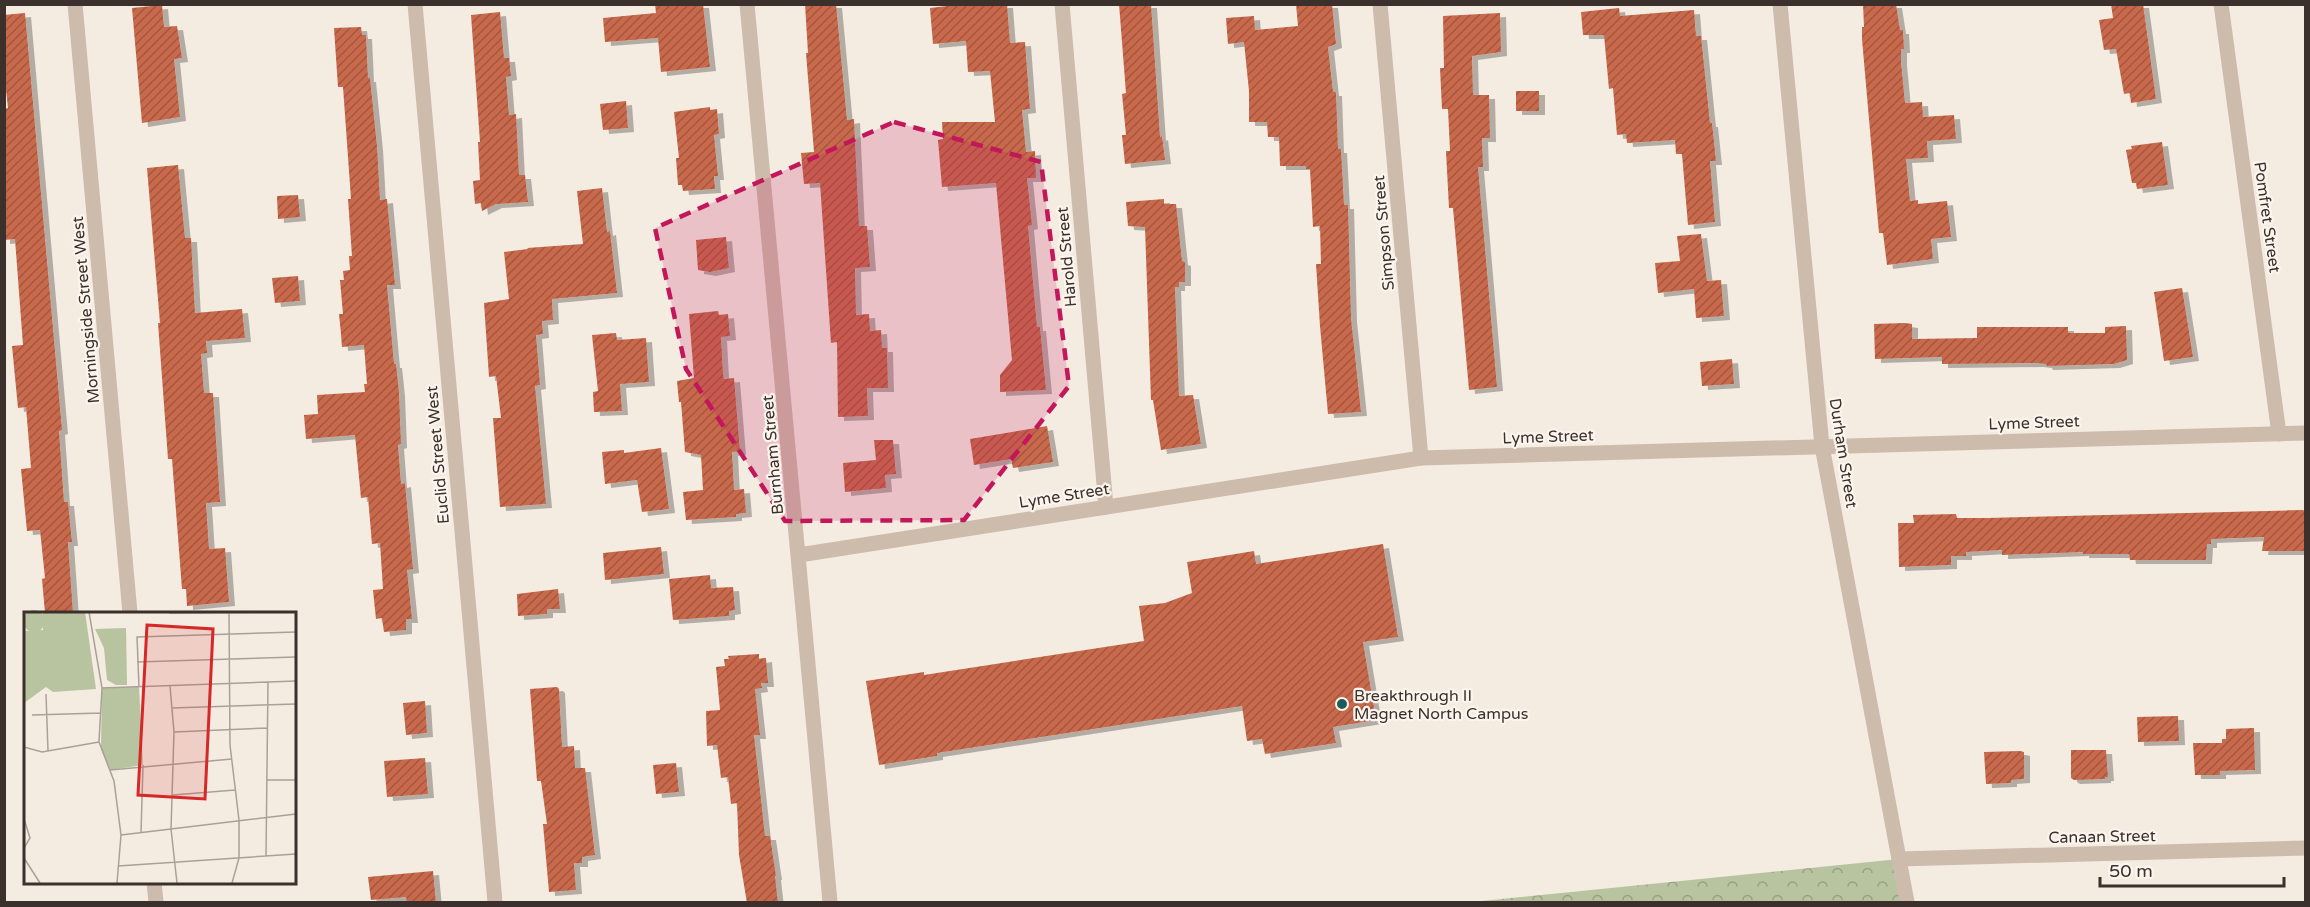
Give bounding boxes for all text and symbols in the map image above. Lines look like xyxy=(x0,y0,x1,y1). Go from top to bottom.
street label: Pomfret Street xyxy=(2249,160,2285,274)
street label: Simpson Street xyxy=(1369,174,1399,291)
street label: Harold Street xyxy=(1053,206,1081,308)
street label: Morningside Street West xyxy=(68,216,104,404)
street label: Euclid Street West xyxy=(422,385,454,525)
street label: Burnham Street xyxy=(758,394,788,516)
street label: Durham Street xyxy=(1824,397,1862,510)
street label: Lyme Street xyxy=(1988,411,2080,435)
street label: Lyme Street xyxy=(1502,425,1594,449)
street label: Lyme Street xyxy=(1017,479,1111,513)
inset map xyxy=(24,612,296,883)
place label: Breakthrough II Magnet North Campus xyxy=(1354,686,1528,724)
marker: Breakthrough II Magnet North Campus xyxy=(1335,697,1349,711)
street label: Canaan Street xyxy=(2048,826,2156,848)
scale bar xyxy=(2100,850,2284,888)
text: 50 m xyxy=(2109,860,2153,882)

